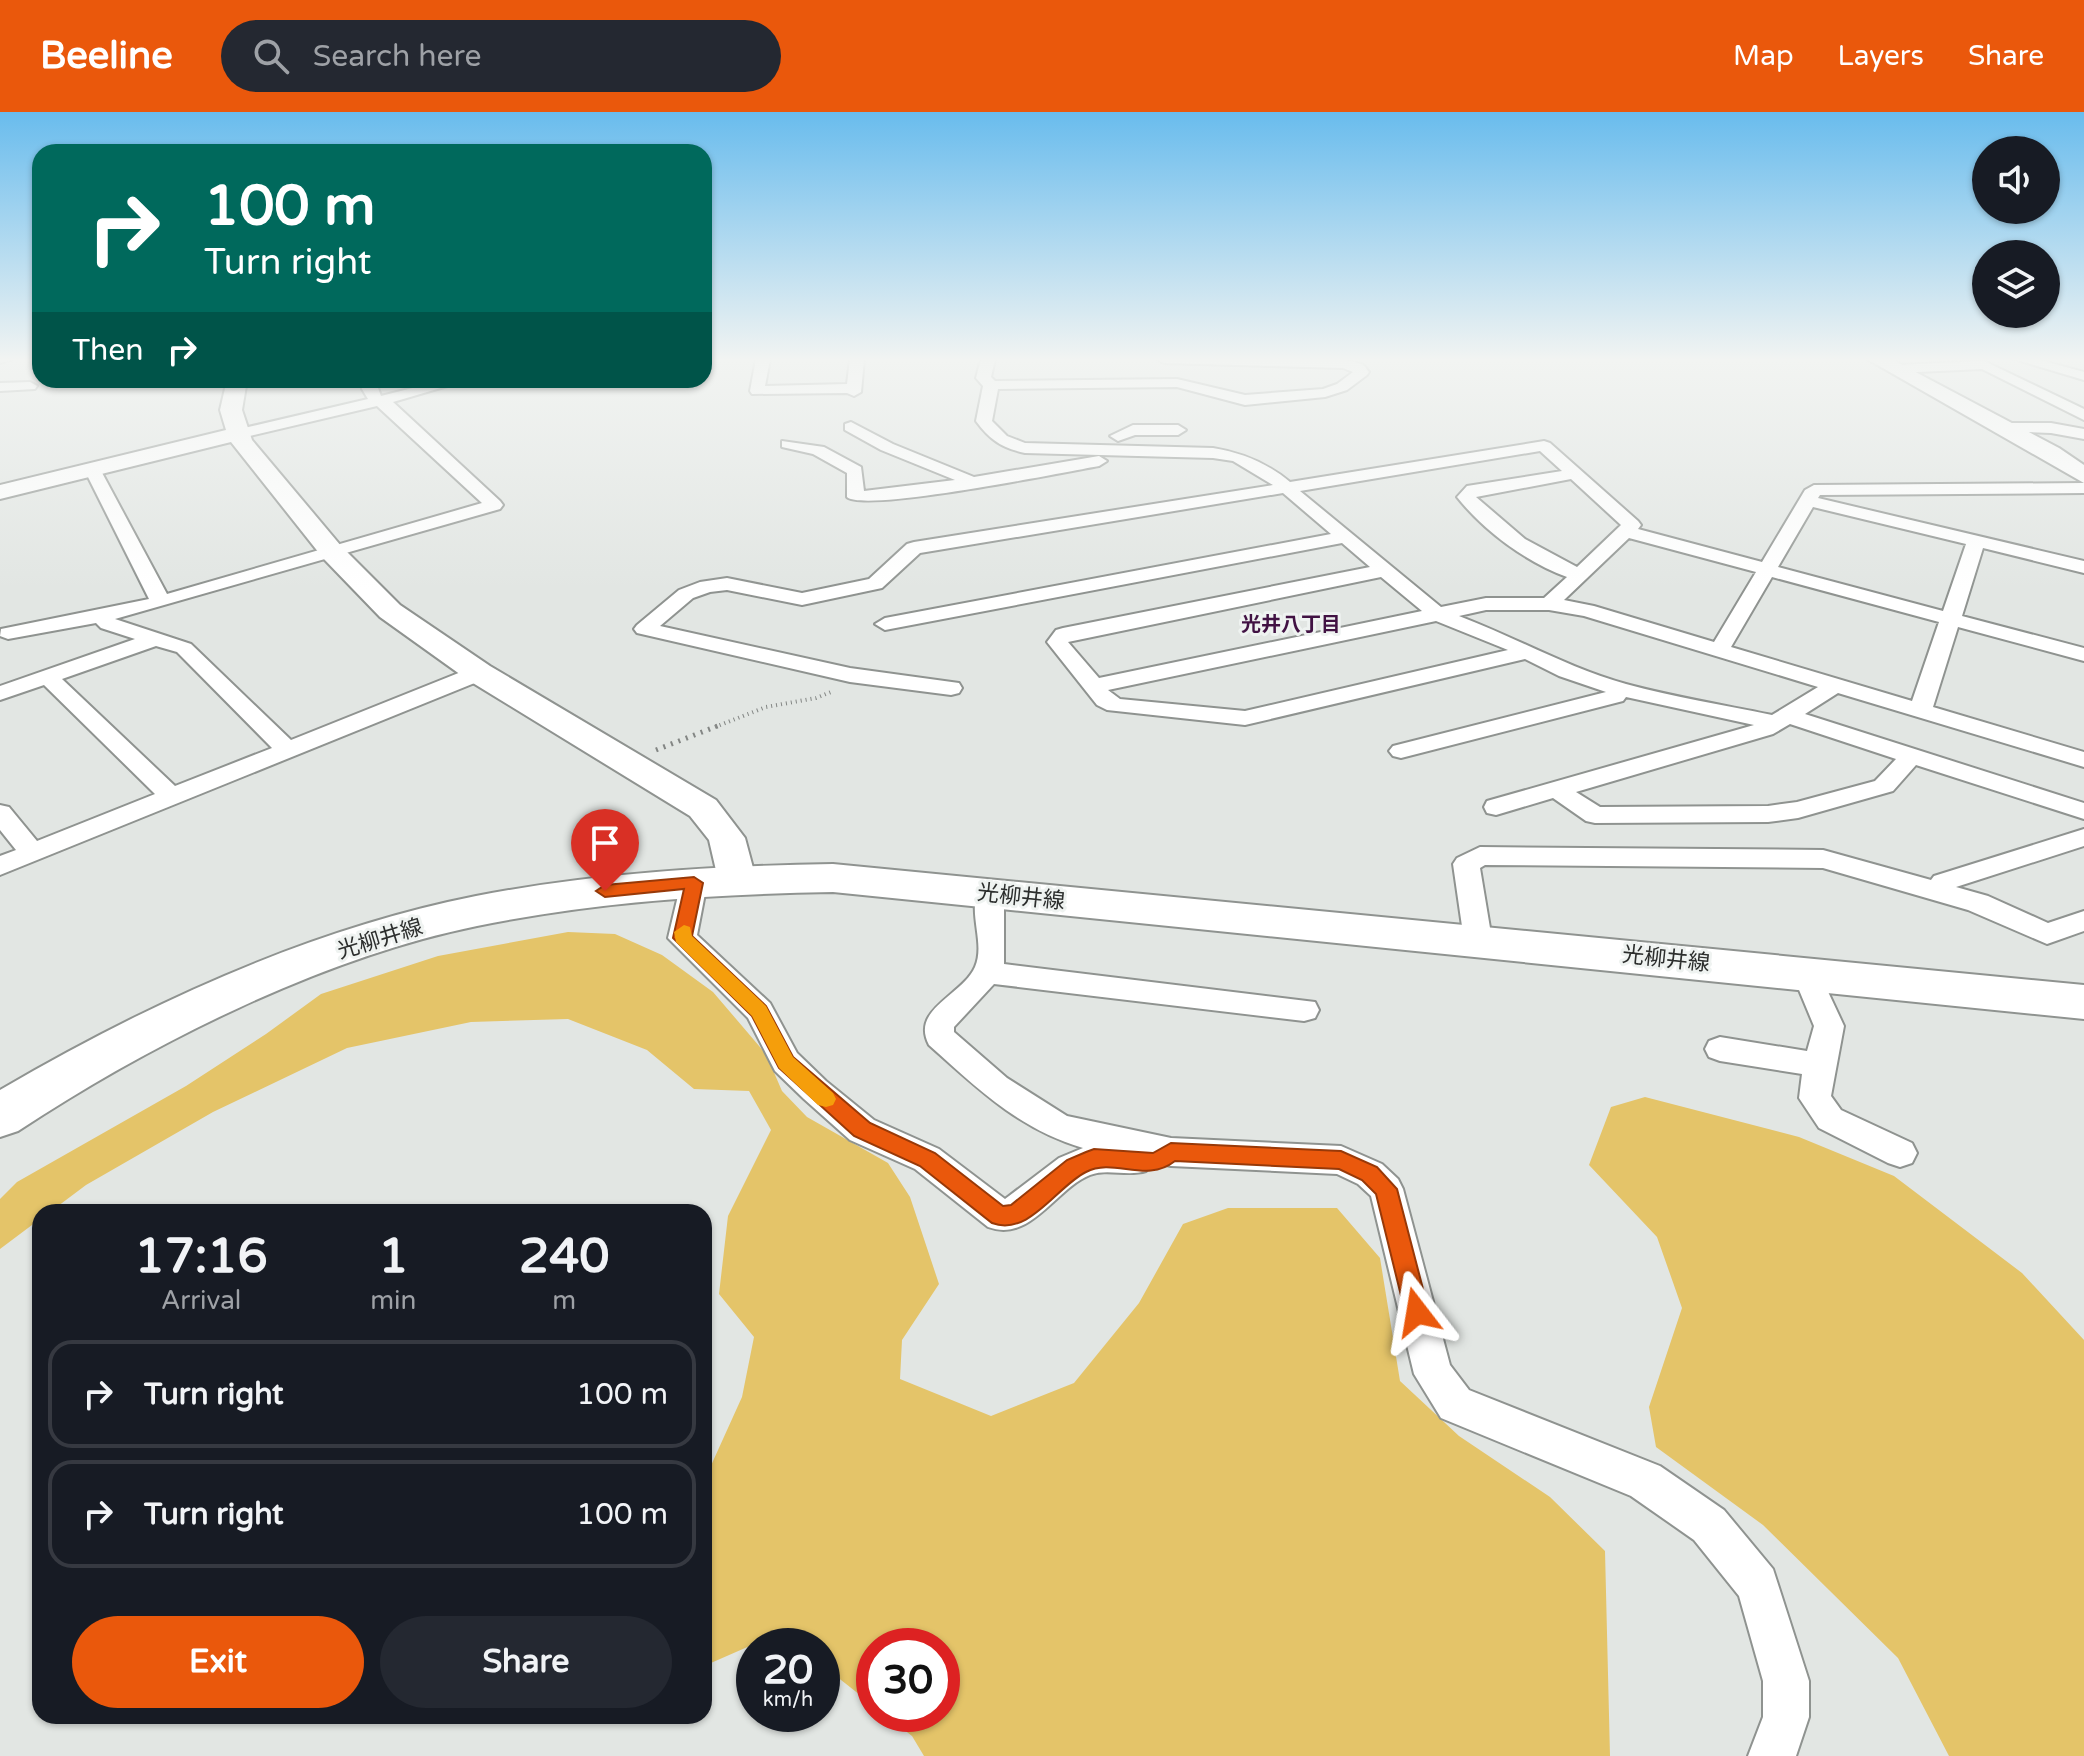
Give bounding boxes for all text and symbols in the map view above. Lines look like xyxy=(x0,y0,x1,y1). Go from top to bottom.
search box xyxy=(221,20,781,92)
text: Beeline xyxy=(40,33,173,79)
icon: search xyxy=(249,34,293,78)
text: Search here xyxy=(313,38,481,75)
text: Map xyxy=(1733,39,1794,73)
text: Layers xyxy=(1838,39,1924,73)
text: Share xyxy=(1968,39,2044,73)
map controls xyxy=(1972,136,2060,328)
button: sound xyxy=(1972,136,2060,224)
text: 100 m xyxy=(204,173,375,240)
icon: right xyxy=(72,176,176,280)
button: layers xyxy=(1972,240,2060,328)
text: Turn right xyxy=(204,241,371,284)
icon: right xyxy=(160,328,204,372)
text: Then xyxy=(72,332,144,369)
district label: 光井八丁目 xyxy=(1241,613,1341,637)
pin xyxy=(571,809,639,891)
icon: arrive xyxy=(583,821,627,865)
street label: 光柳井線 xyxy=(976,879,1066,915)
street label: 光柳井線 xyxy=(334,914,426,964)
street label: 光柳井線 xyxy=(1621,941,1711,977)
text: 17:16 xyxy=(135,1228,268,1286)
text: 1 xyxy=(378,1228,408,1286)
text: 240 xyxy=(519,1228,609,1286)
position arrow xyxy=(1375,1270,1459,1354)
text: Arrival xyxy=(161,1285,241,1316)
text: min xyxy=(370,1285,416,1316)
text: m xyxy=(552,1285,576,1316)
icon: right xyxy=(76,1372,120,1416)
text: Turn right xyxy=(144,1376,284,1413)
text: 100 m xyxy=(576,1376,668,1413)
icon: right xyxy=(76,1492,120,1536)
text: Turn right xyxy=(144,1496,284,1533)
text: 100 m xyxy=(576,1496,668,1533)
button: Exit xyxy=(72,1616,364,1708)
button: Share xyxy=(380,1616,672,1708)
speed limit sign: 30 xyxy=(856,1628,960,1732)
text: 20 xyxy=(763,1646,813,1694)
text: km/h xyxy=(763,1688,813,1712)

